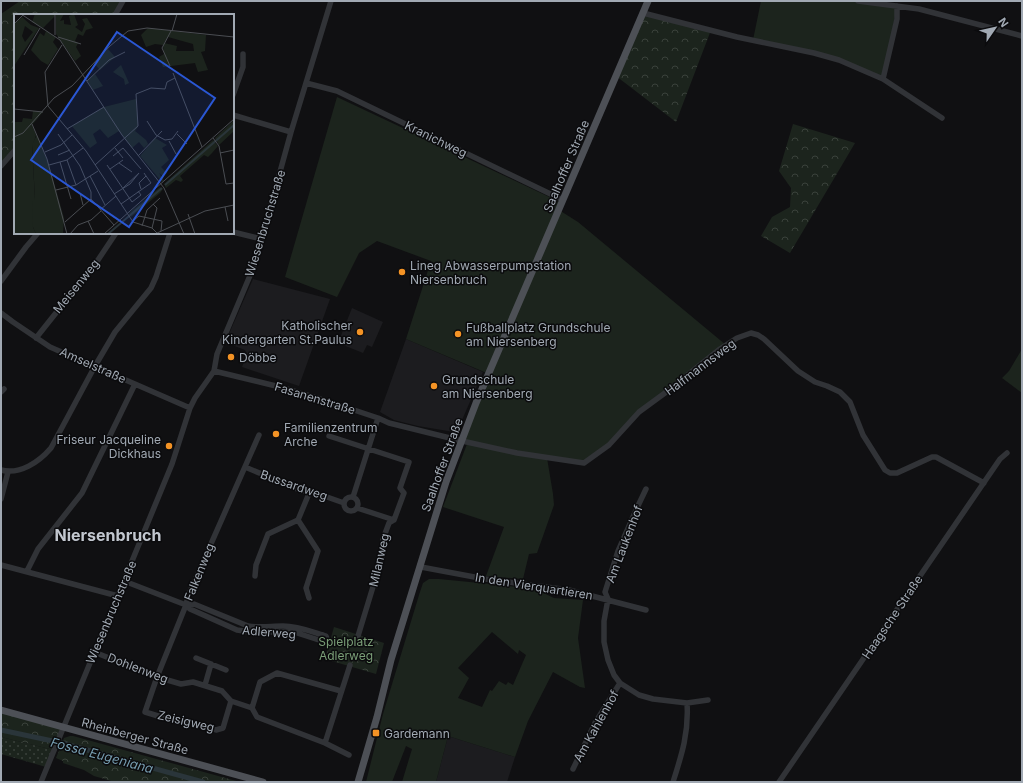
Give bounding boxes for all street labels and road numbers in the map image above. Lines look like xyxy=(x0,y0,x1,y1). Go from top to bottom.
street label: Kranichweg xyxy=(402,118,470,160)
street label: Saalhoffer Straße xyxy=(540,118,592,214)
street label: Wiesenbruchstraße xyxy=(242,168,288,278)
street label: Meisenweg xyxy=(50,256,102,316)
street label: Halfmannsweg xyxy=(662,336,738,398)
street label: Amselstraße xyxy=(58,344,128,386)
street label: Fasanenstraße xyxy=(273,379,357,417)
street label: Saalhoffer Straße xyxy=(418,416,466,514)
street label: Bussardweg xyxy=(258,467,330,503)
street label: Am Laukenhof xyxy=(602,503,646,585)
street label: Milanweg xyxy=(366,532,392,588)
street label: Falkenweg xyxy=(181,541,217,603)
street label: Wiesenbruchstraße xyxy=(82,558,140,666)
street label: In den Vierquartieren xyxy=(474,569,594,603)
street label: Haagsche Straße xyxy=(858,572,926,662)
street label: Adlerweg xyxy=(241,622,297,642)
street label: Dohlenweg xyxy=(105,650,171,686)
street label: Am Kahlenhof xyxy=(570,687,622,765)
street label: Zeisigweg xyxy=(156,707,216,735)
street label: Rheinberger Straße xyxy=(80,715,190,757)

